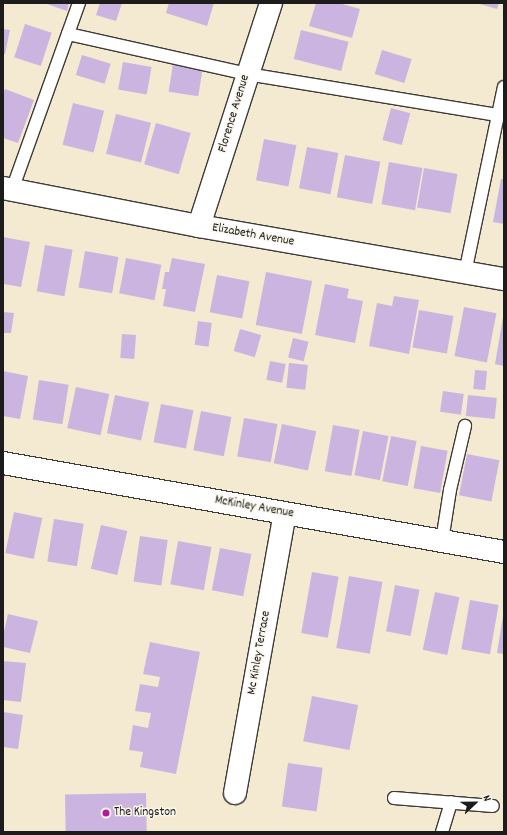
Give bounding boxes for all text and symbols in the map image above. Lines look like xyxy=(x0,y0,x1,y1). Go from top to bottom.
street label: Florence Avenue xyxy=(216,73,254,155)
street label: Elizabeth Avenue xyxy=(211,221,295,251)
street label: McKinley Avenue xyxy=(213,493,295,523)
street label: Mc Kinley Terrace xyxy=(245,610,275,696)
north arrow xyxy=(455,783,495,823)
text: N xyxy=(478,793,495,804)
place label: The Kingston xyxy=(114,805,176,821)
marker: The Kingston xyxy=(101,808,111,818)

